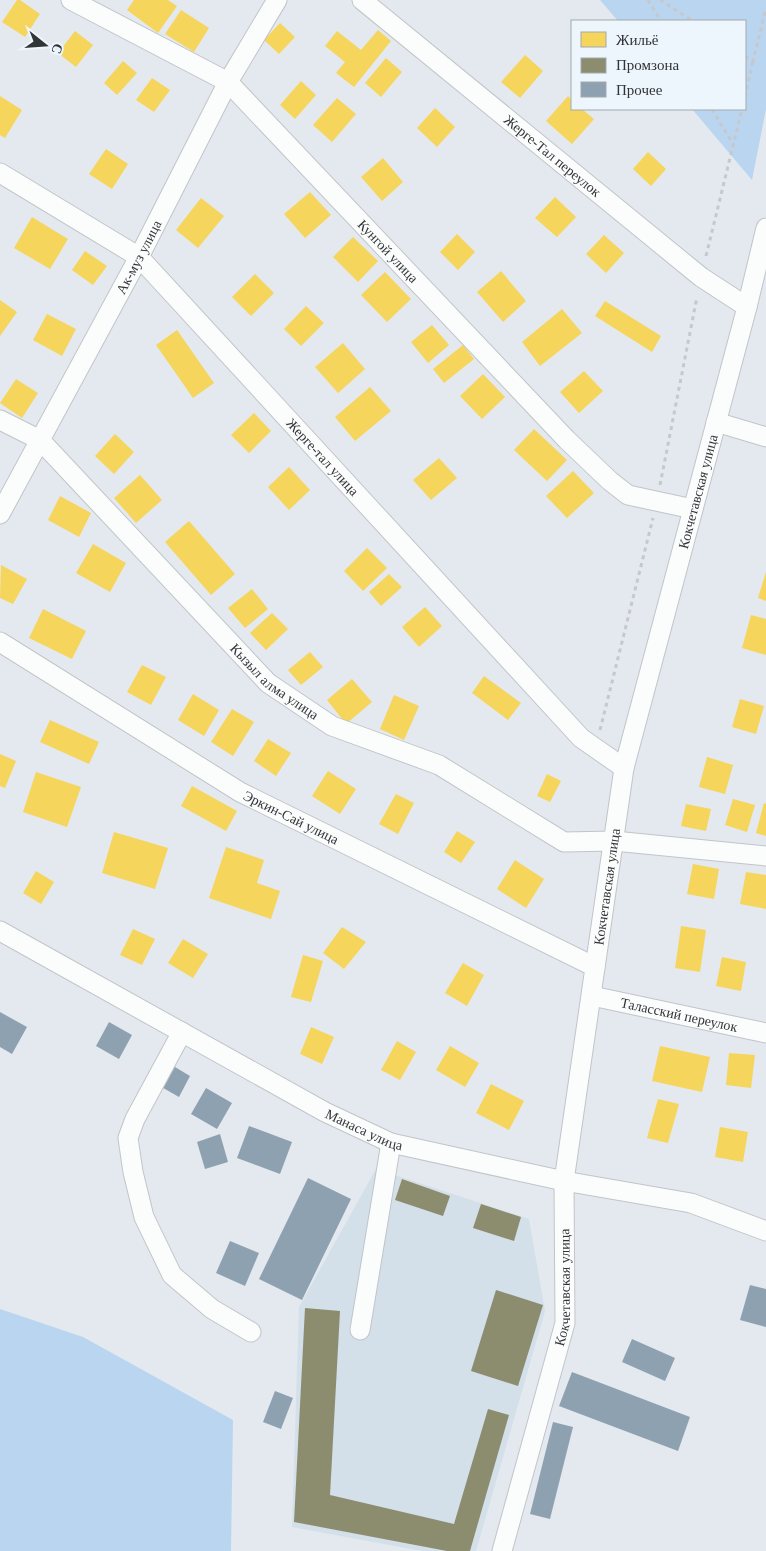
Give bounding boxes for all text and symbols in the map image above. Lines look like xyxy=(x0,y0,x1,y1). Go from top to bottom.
north arrow xyxy=(20,20,70,70)
legend xyxy=(571,20,746,110)
text: Жильё xyxy=(616,32,659,48)
text: С xyxy=(48,42,66,56)
text: Промзона xyxy=(616,57,679,73)
text: Прочее xyxy=(616,82,663,98)
street label: Жерге-Тал переулок xyxy=(501,112,604,200)
street label: Ак-муз улица xyxy=(113,217,165,297)
street label: Кунгой улица xyxy=(355,217,422,287)
street label: Жерге-тал улица xyxy=(283,416,362,500)
street label: Кокчетавская улица xyxy=(676,432,721,551)
street label: Кызыл алма улица xyxy=(227,641,322,723)
street label: Эркин-Сай улица xyxy=(241,788,342,848)
street label: Кокчетавская улица xyxy=(591,827,623,946)
street label: Таласский переулок xyxy=(619,995,739,1035)
street label: Манаса улица xyxy=(323,1106,405,1153)
street label: Кокчетавская улица xyxy=(552,1228,573,1348)

